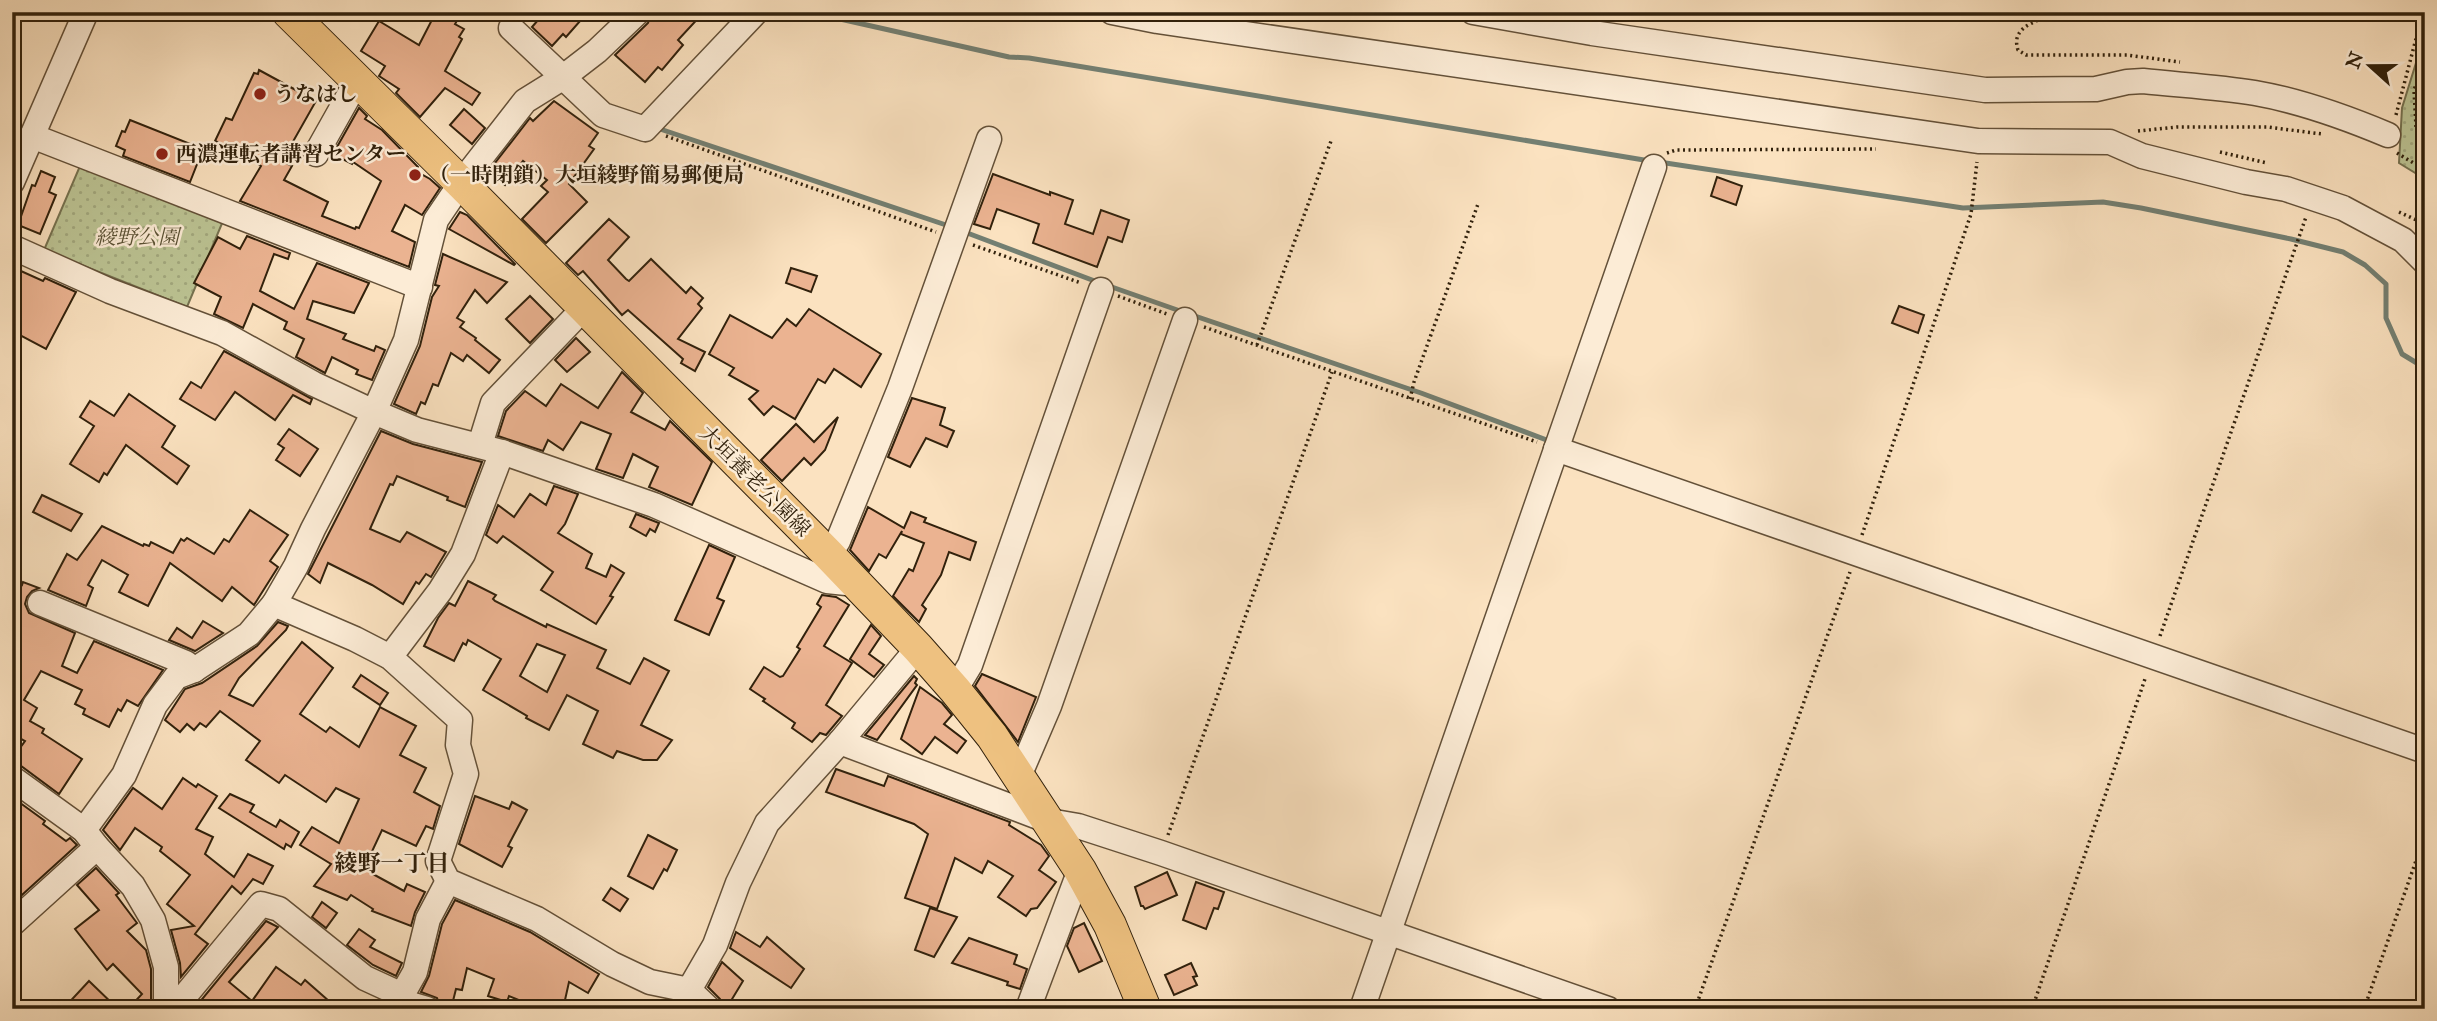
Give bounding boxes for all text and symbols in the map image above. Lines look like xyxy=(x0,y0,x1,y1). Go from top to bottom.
north arrow xyxy=(2336,32,2406,102)
text: N xyxy=(2341,48,2368,72)
place label: うなはし xyxy=(274,81,358,107)
marker: うなはし xyxy=(252,86,268,102)
place label: 西濃運転者講習センター xyxy=(176,141,406,167)
marker: 西濃運転者講習センター xyxy=(154,146,170,162)
place label: （一時閉鎖）大垣綾野簡易郵便局 xyxy=(429,162,744,188)
marker: （一時閉鎖）大垣綾野簡易郵便局 xyxy=(407,167,423,183)
park label: 綾野公園 xyxy=(95,224,182,250)
street label: 大垣養老公園線 xyxy=(694,420,816,542)
district label: 綾野一丁目 xyxy=(335,849,450,877)

